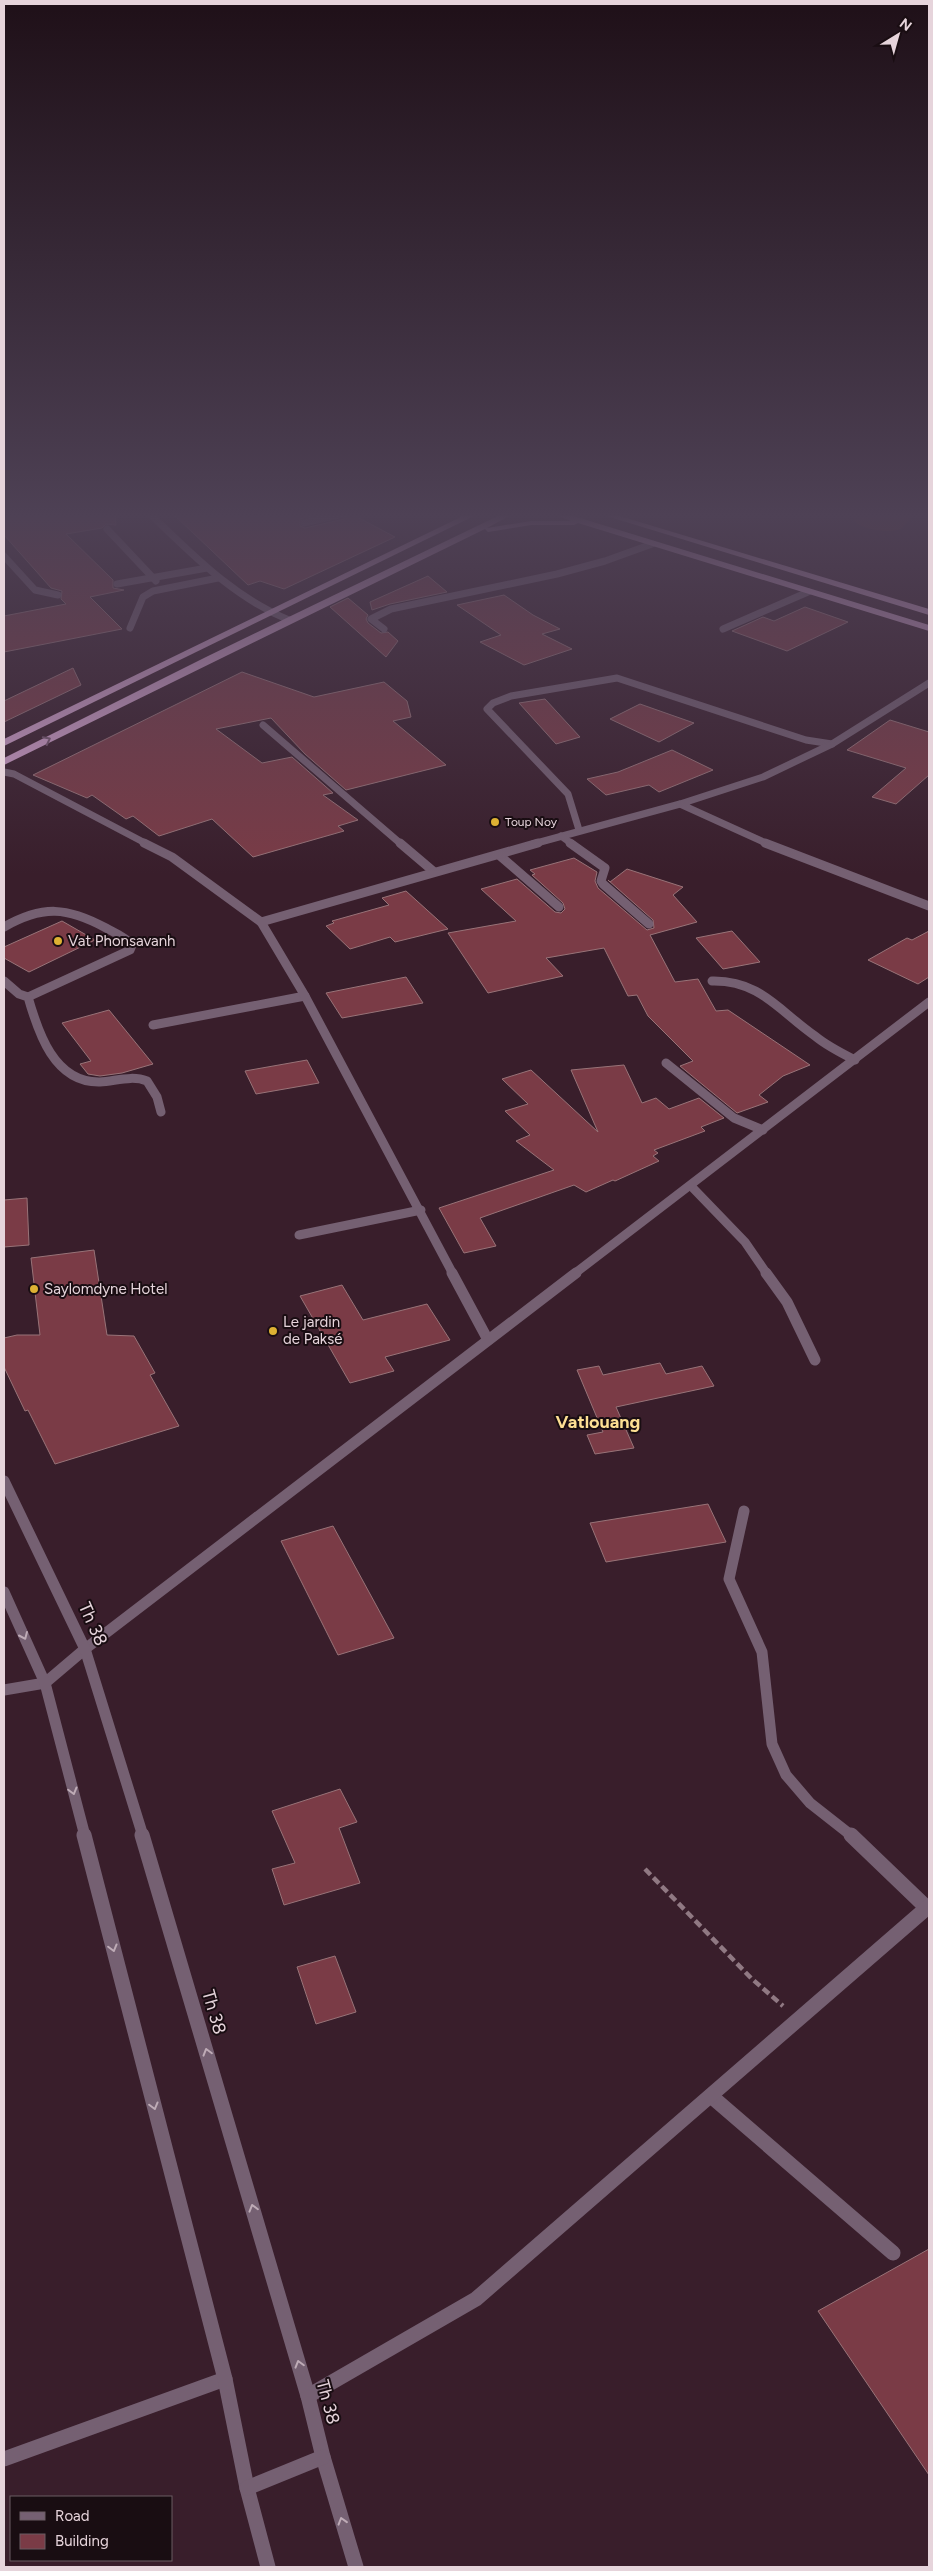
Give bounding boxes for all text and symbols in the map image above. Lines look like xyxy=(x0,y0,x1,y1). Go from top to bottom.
north arrow xyxy=(873,10,923,60)
text: N xyxy=(896,15,915,35)
one-way arrow xyxy=(42,736,51,746)
place label: Toup Noy xyxy=(505,815,558,829)
marker: Toup Noy xyxy=(489,816,501,828)
place label: Vat Phonsavanh xyxy=(68,932,176,950)
marker: Vat Phonsavanh xyxy=(52,935,64,947)
place label: Saylomdyne Hotel xyxy=(44,1280,167,1298)
marker: Saylomdyne Hotel xyxy=(28,1283,40,1295)
place label: Le jardin de Paksé xyxy=(283,1313,342,1348)
marker: Le jardin de Paksé xyxy=(267,1325,279,1337)
district label: Vatlouang xyxy=(556,1411,640,1433)
street label: Th 38 xyxy=(74,1599,112,1649)
one-way arrow xyxy=(17,1631,28,1640)
one-way arrow xyxy=(67,1786,77,1794)
one-way arrow xyxy=(108,1944,118,1952)
street label: Th 38 xyxy=(197,1987,231,2037)
one-way arrow xyxy=(202,2049,212,2057)
one-way arrow xyxy=(148,2101,159,2110)
one-way arrow xyxy=(248,2205,258,2213)
one-way arrow xyxy=(294,2360,304,2369)
street label: Th 38 xyxy=(312,2377,344,2427)
legend xyxy=(10,2496,172,2561)
text: Road xyxy=(55,2507,90,2525)
one-way arrow xyxy=(338,2517,348,2525)
text: Building xyxy=(55,2532,109,2550)

